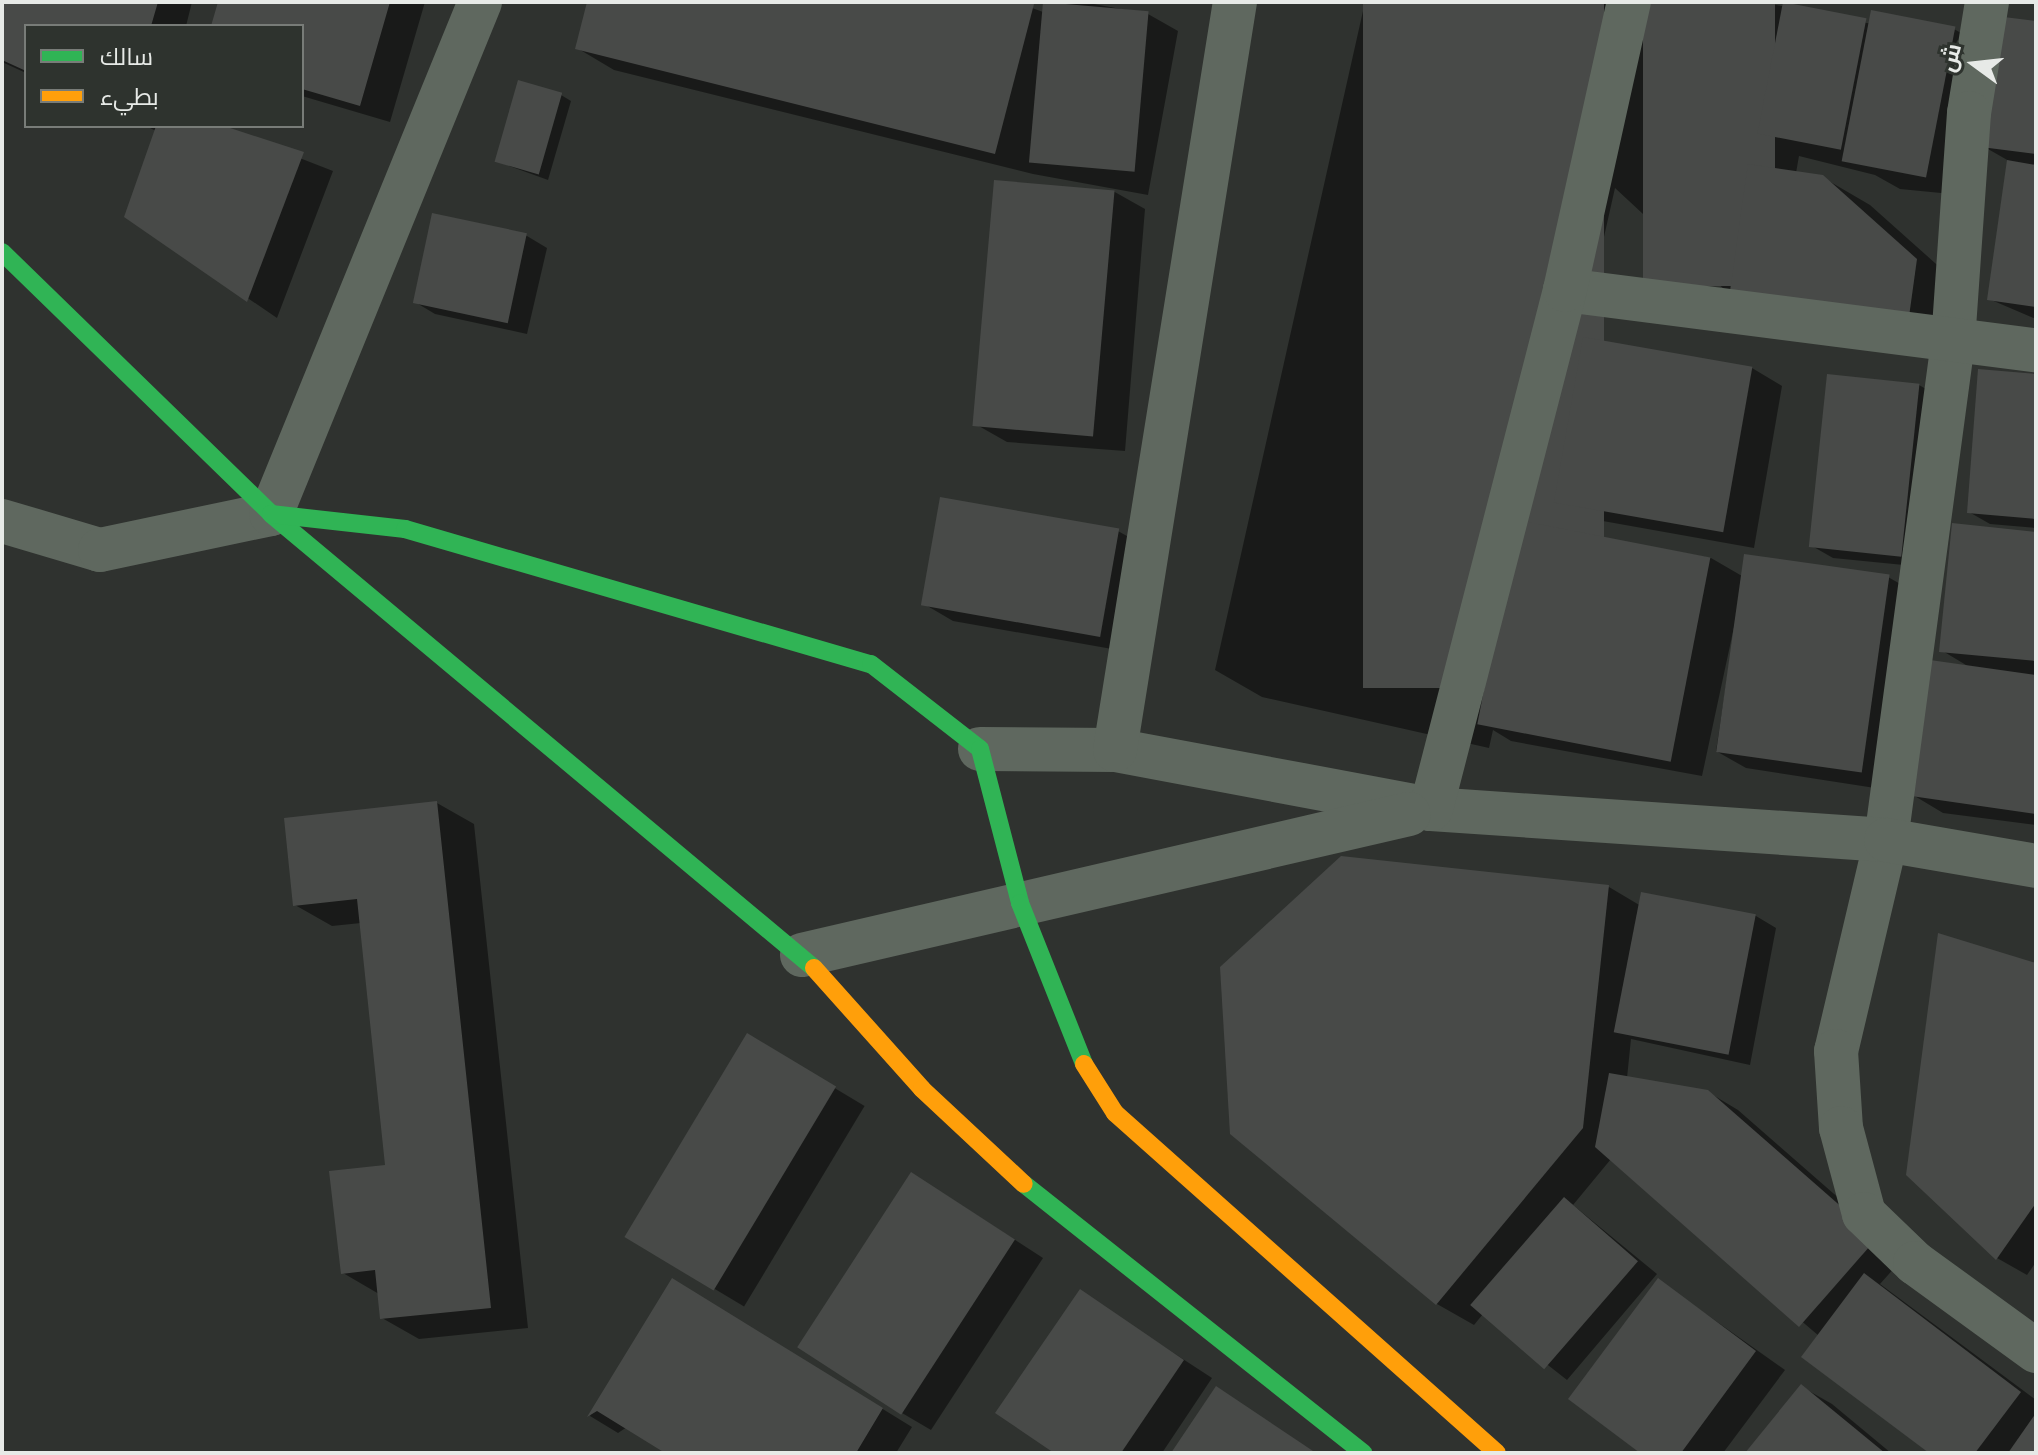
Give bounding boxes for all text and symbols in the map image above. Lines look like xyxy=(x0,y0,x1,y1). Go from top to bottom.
legend xyxy=(24,24,304,128)
north arrow xyxy=(1934,24,2014,104)
text: ش xyxy=(1934,41,1967,75)
text: سالك xyxy=(100,42,153,72)
text: بطيء xyxy=(100,82,159,112)

